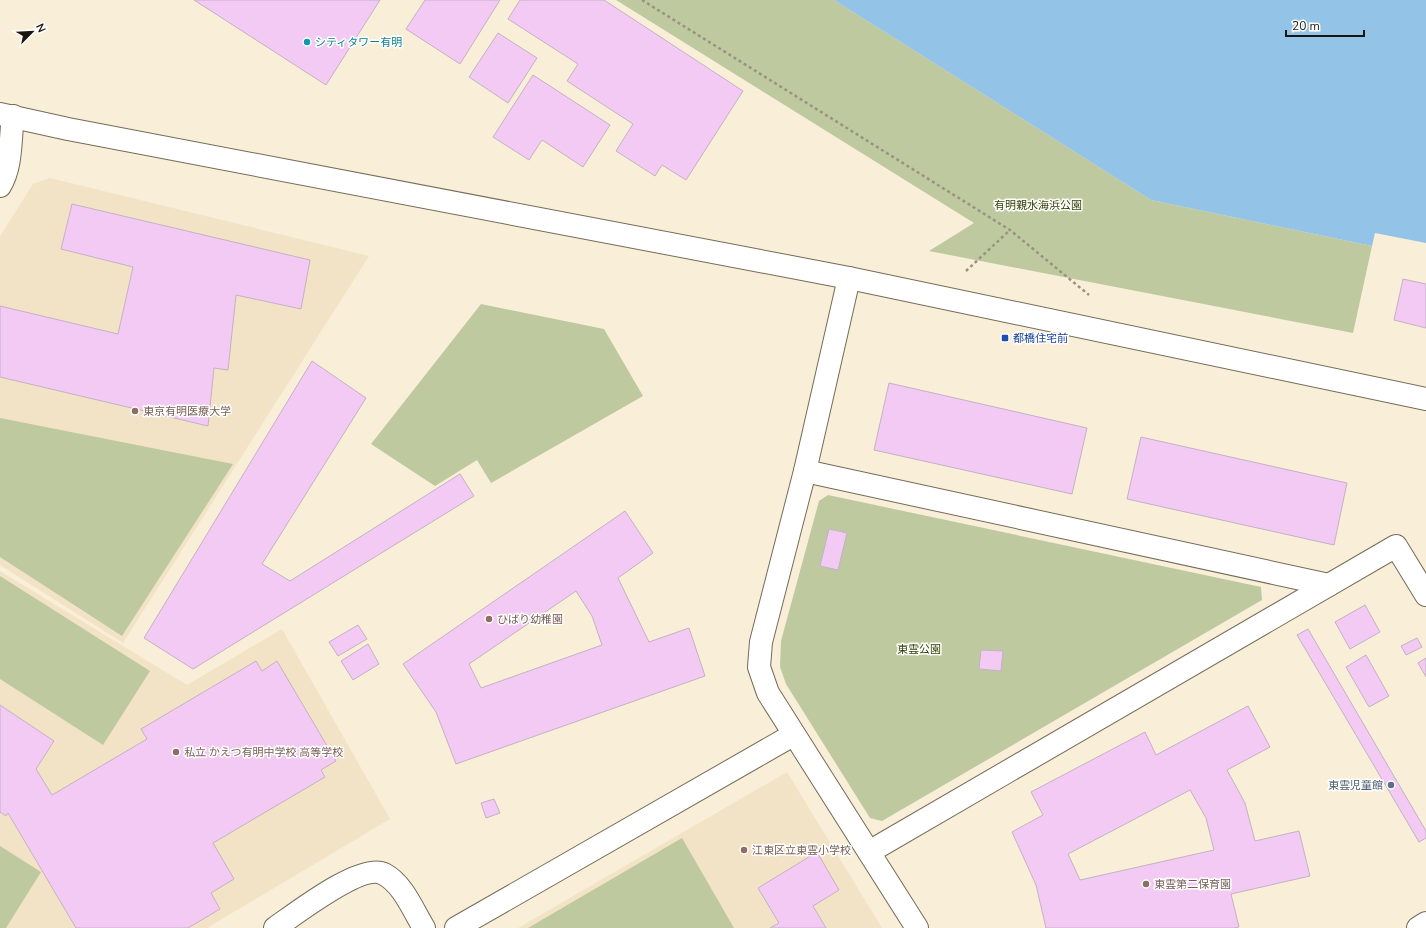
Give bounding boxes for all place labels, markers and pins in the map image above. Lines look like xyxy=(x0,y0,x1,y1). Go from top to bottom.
place label: シティタワー有明 xyxy=(315,35,402,50)
marker: シティタワー有明 xyxy=(302,37,312,47)
place label: 都橋住宅前 xyxy=(1013,331,1068,346)
marker: 都橋住宅前 xyxy=(1000,333,1010,343)
place label: 東京有明医療大学 xyxy=(143,404,231,419)
marker: 東京有明医療大学 xyxy=(130,406,140,416)
place label: ひばり幼稚園 xyxy=(497,612,563,627)
marker: ひばり幼稚園 xyxy=(484,614,494,624)
place label: 私立 かえつ有明中学校 高等学校 xyxy=(184,745,343,760)
marker: 私立 かえつ有明中学校 高等学校 xyxy=(171,747,181,757)
place label: 東雲児童館 xyxy=(1328,778,1383,793)
marker: 東雲児童館 xyxy=(1386,780,1396,790)
place label: 江東区立東雲小学校 xyxy=(752,843,851,858)
marker: 江東区立東雲小学校 xyxy=(739,845,749,855)
place label: 東雲第二保育園 xyxy=(1154,877,1231,892)
marker: 東雲第二保育園 xyxy=(1141,879,1151,889)

